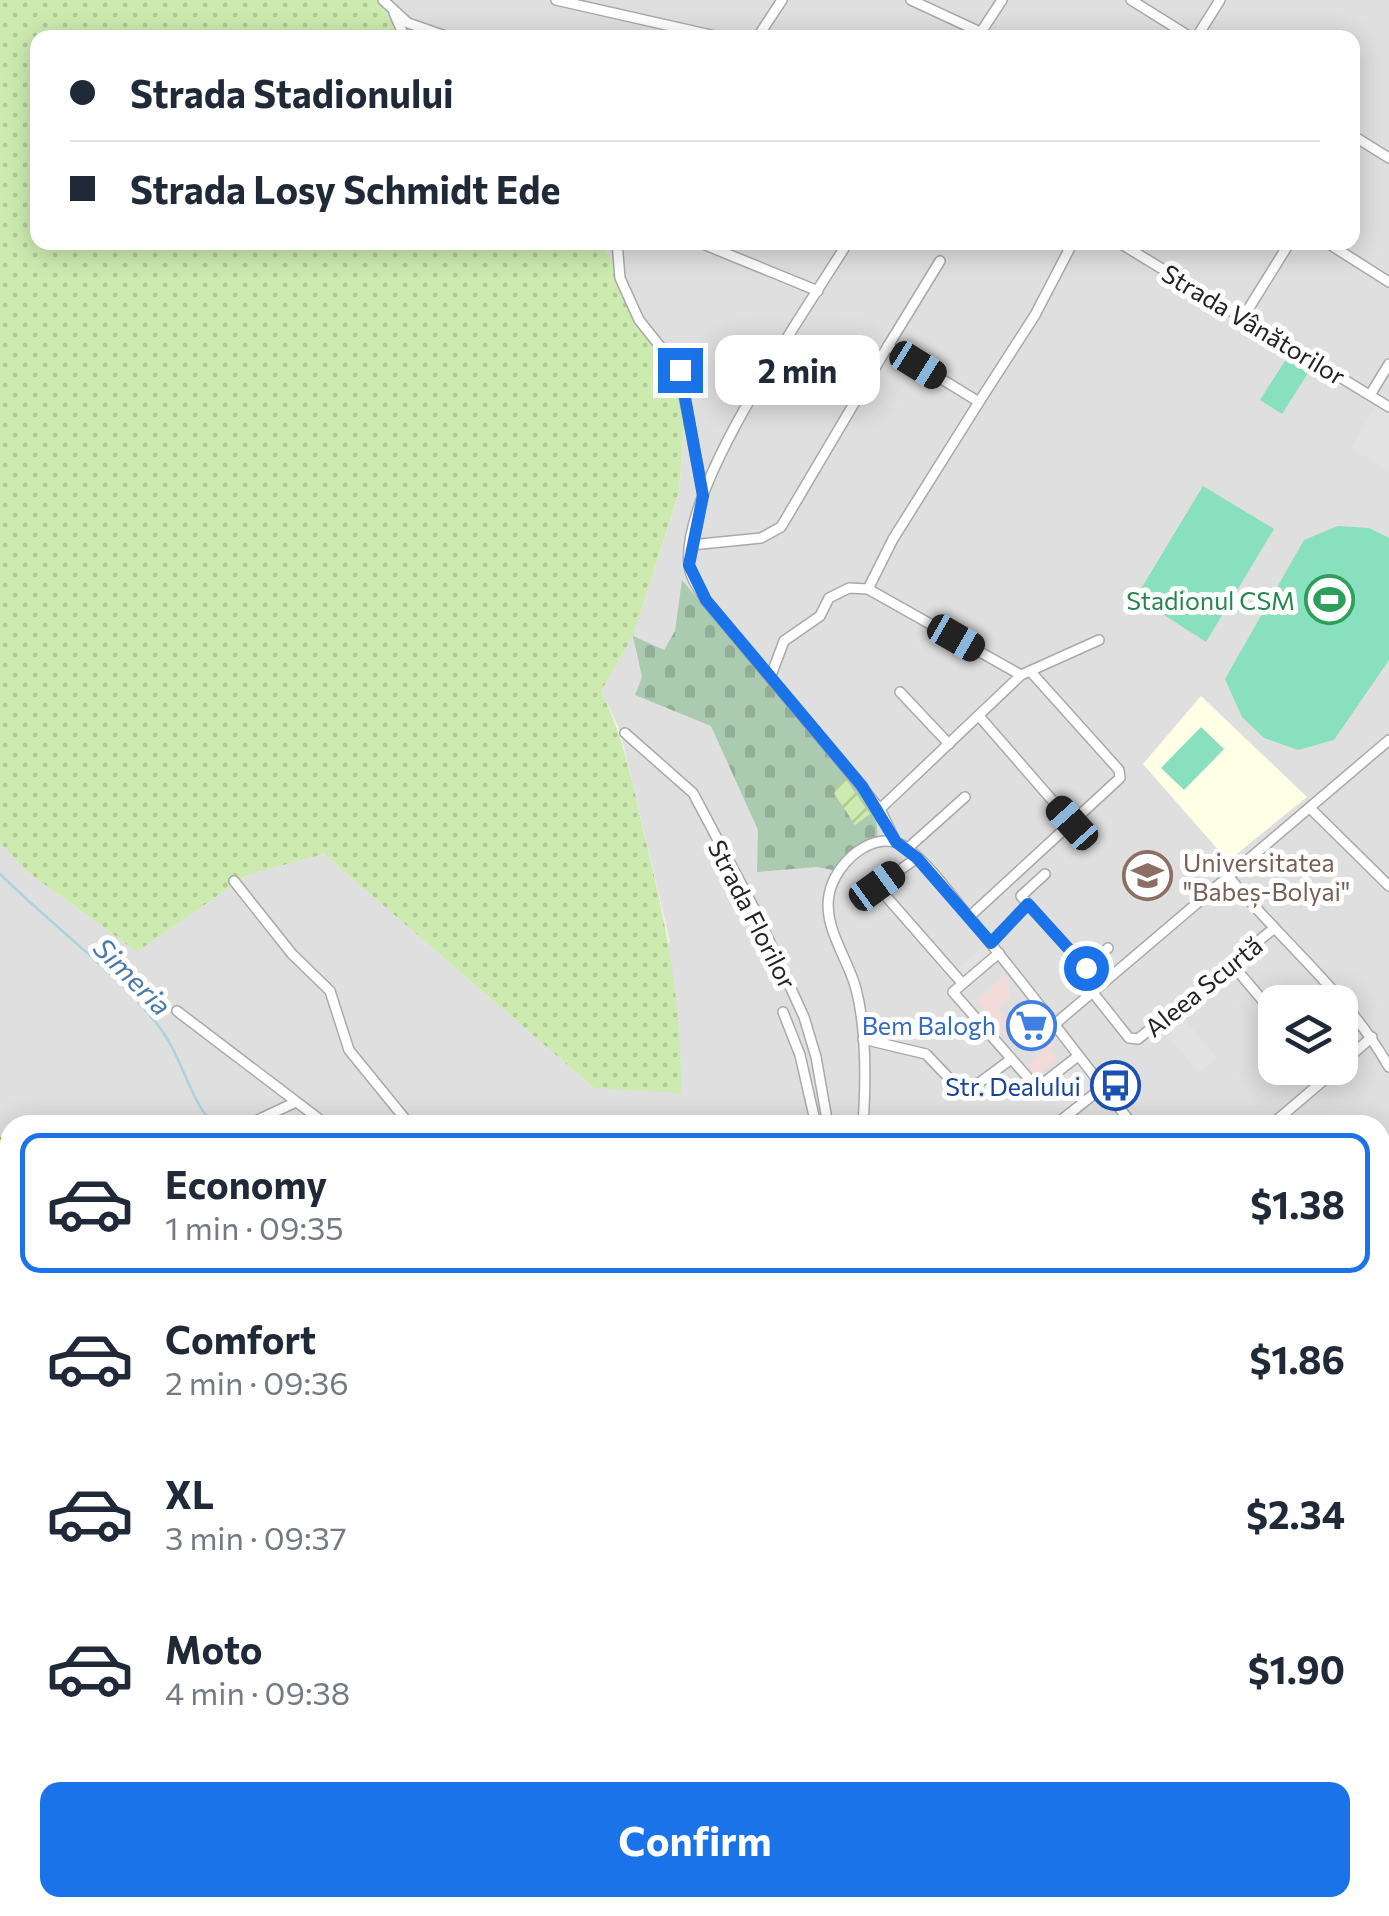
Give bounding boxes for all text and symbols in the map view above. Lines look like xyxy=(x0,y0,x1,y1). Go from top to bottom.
text: Strada Stadionului xyxy=(130,69,454,116)
text: Strada Losy Schmidt Ede xyxy=(130,165,561,212)
street label: Strada Vânătorilor xyxy=(1157,257,1351,391)
callout: 2 min xyxy=(715,335,880,405)
car xyxy=(885,336,951,394)
route end xyxy=(658,348,703,393)
text: 2 min xyxy=(758,350,837,390)
sports icon: Stadionul CSM xyxy=(1304,574,1356,626)
place label: Stadionul CSM xyxy=(1126,585,1295,615)
car xyxy=(923,610,989,666)
car xyxy=(1041,791,1103,855)
street label: Strada Florilor xyxy=(703,835,803,993)
place label: Universitatea "Babeș-Bolyai" xyxy=(1183,847,1350,908)
school or university icon: Universitatea "Babeș-Bolyai" xyxy=(1122,850,1174,902)
car xyxy=(844,856,910,916)
water label: Simeria xyxy=(87,930,179,1022)
street label: Aleea Scurtă xyxy=(1138,930,1268,1042)
route start xyxy=(1064,946,1109,991)
map controls xyxy=(1258,985,1358,1085)
button: layers xyxy=(1258,985,1358,1085)
supermarket icon: Bem Balogh xyxy=(1005,999,1057,1051)
place label: Bem Balogh xyxy=(862,1010,996,1040)
bus stop icon: Str. Dealului xyxy=(1090,1060,1142,1112)
place label: Str. Dealului xyxy=(945,1071,1081,1101)
icon: car xyxy=(45,1158,135,1248)
text: Economy xyxy=(165,1160,327,1207)
text: $1.38 xyxy=(1250,1180,1345,1227)
text: 1 min · 09:35 xyxy=(165,1207,344,1247)
icon: car xyxy=(45,1313,135,1403)
text: Comfort xyxy=(165,1315,316,1362)
text: $1.86 xyxy=(1249,1335,1345,1382)
text: 2 min · 09:36 xyxy=(165,1362,349,1402)
icon: car xyxy=(45,1468,135,1558)
text: XL xyxy=(165,1470,214,1517)
text: $2.34 xyxy=(1246,1490,1345,1537)
text: 3 min · 09:37 xyxy=(165,1517,347,1557)
icon: car xyxy=(45,1623,135,1713)
text: Moto xyxy=(165,1625,263,1672)
text: $1.90 xyxy=(1248,1645,1345,1692)
text: 4 min · 09:38 xyxy=(165,1672,350,1712)
button: Confirm xyxy=(40,1782,1350,1897)

